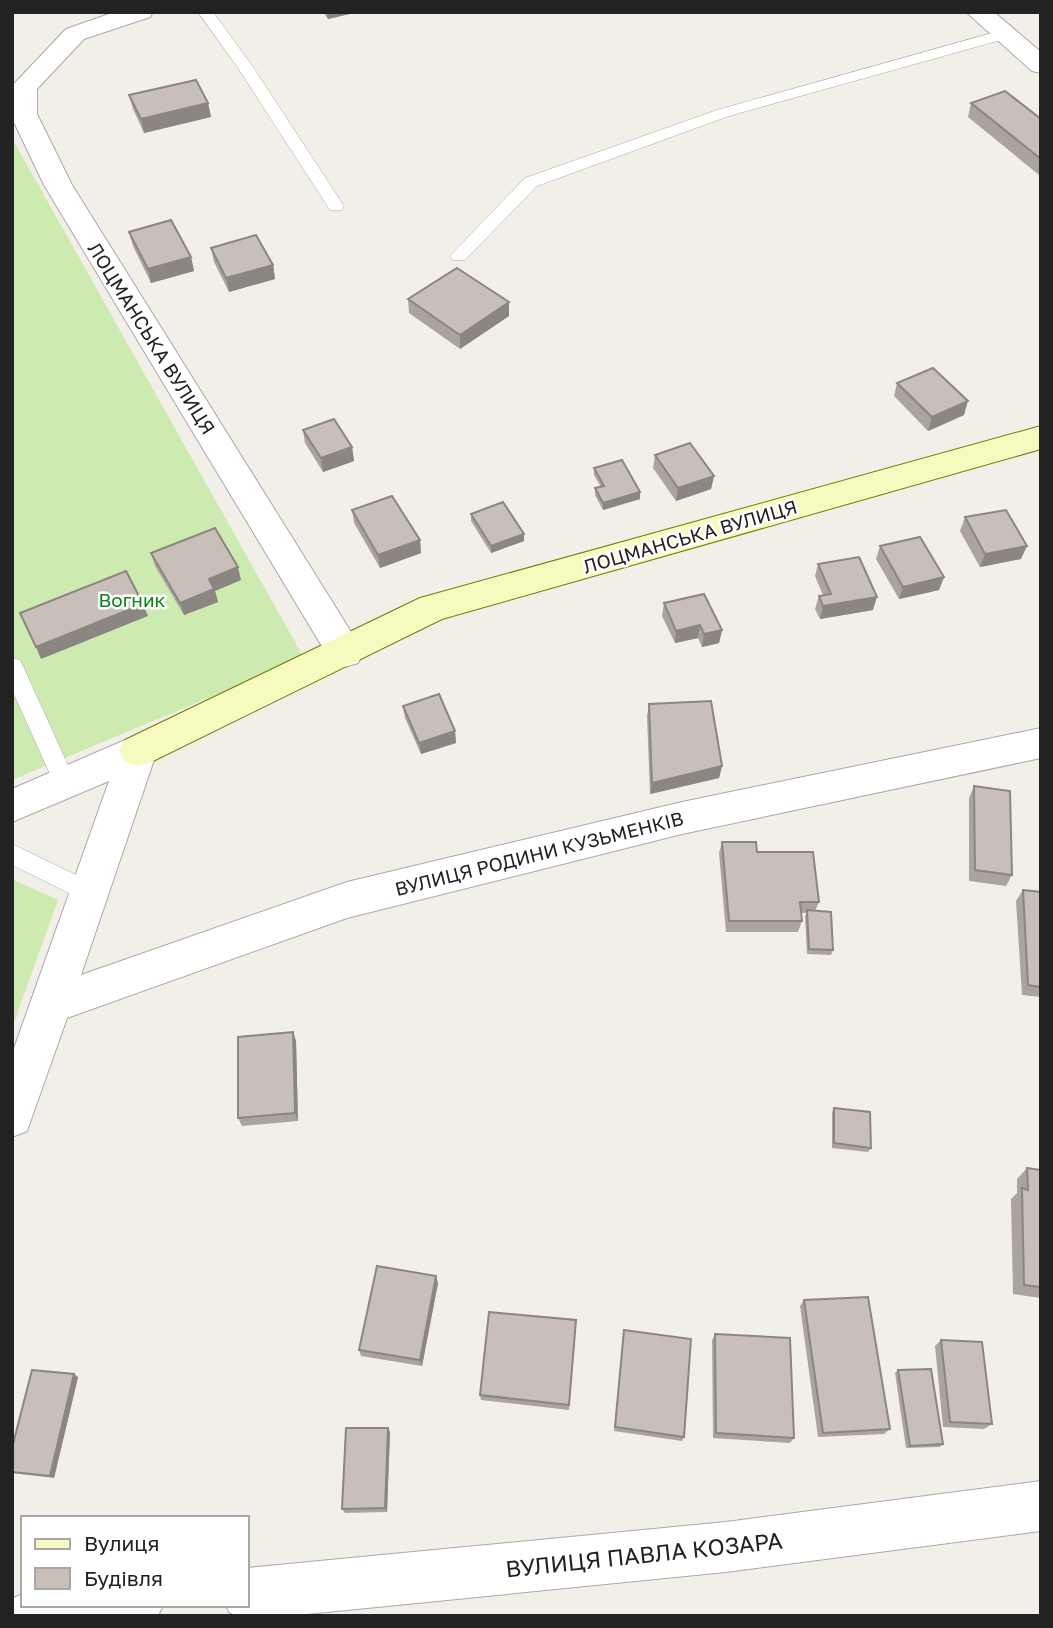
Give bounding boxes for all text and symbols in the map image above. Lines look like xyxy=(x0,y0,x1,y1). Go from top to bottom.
street label: ЛОЦМАНСЬКА ВУЛИЦЯ xyxy=(84,238,220,438)
street label: ЛОЦМАНСЬКА ВУЛИЦЯ xyxy=(580,494,800,578)
park label: Вогник xyxy=(99,588,166,611)
street label: ВУЛИЦЯ РОДИНИ КУЗЬМЕНКІВ xyxy=(392,806,686,900)
legend xyxy=(21,1516,248,1607)
street label: ВУЛИЦЯ ПАВЛА КОЗАРА xyxy=(504,1526,784,1582)
text: Вулиця xyxy=(84,1530,160,1556)
text: Будівля xyxy=(84,1565,163,1591)

